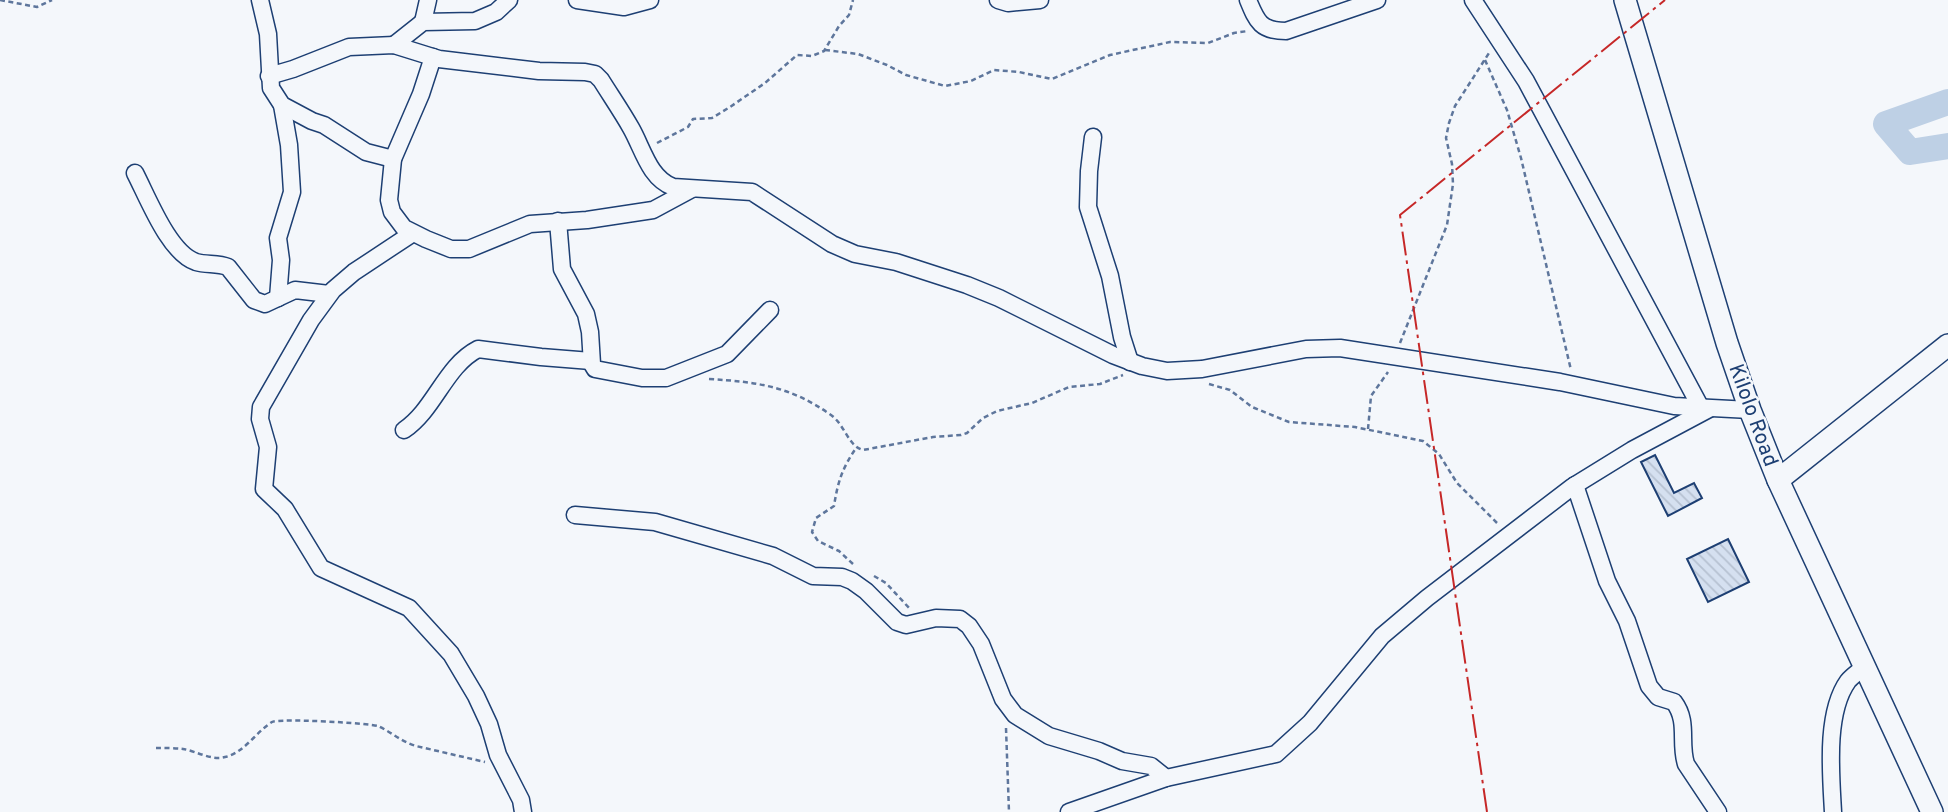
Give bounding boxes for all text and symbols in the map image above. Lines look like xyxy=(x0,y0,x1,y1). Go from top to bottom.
street label: Kilolo Road xyxy=(1722,361,1784,470)

